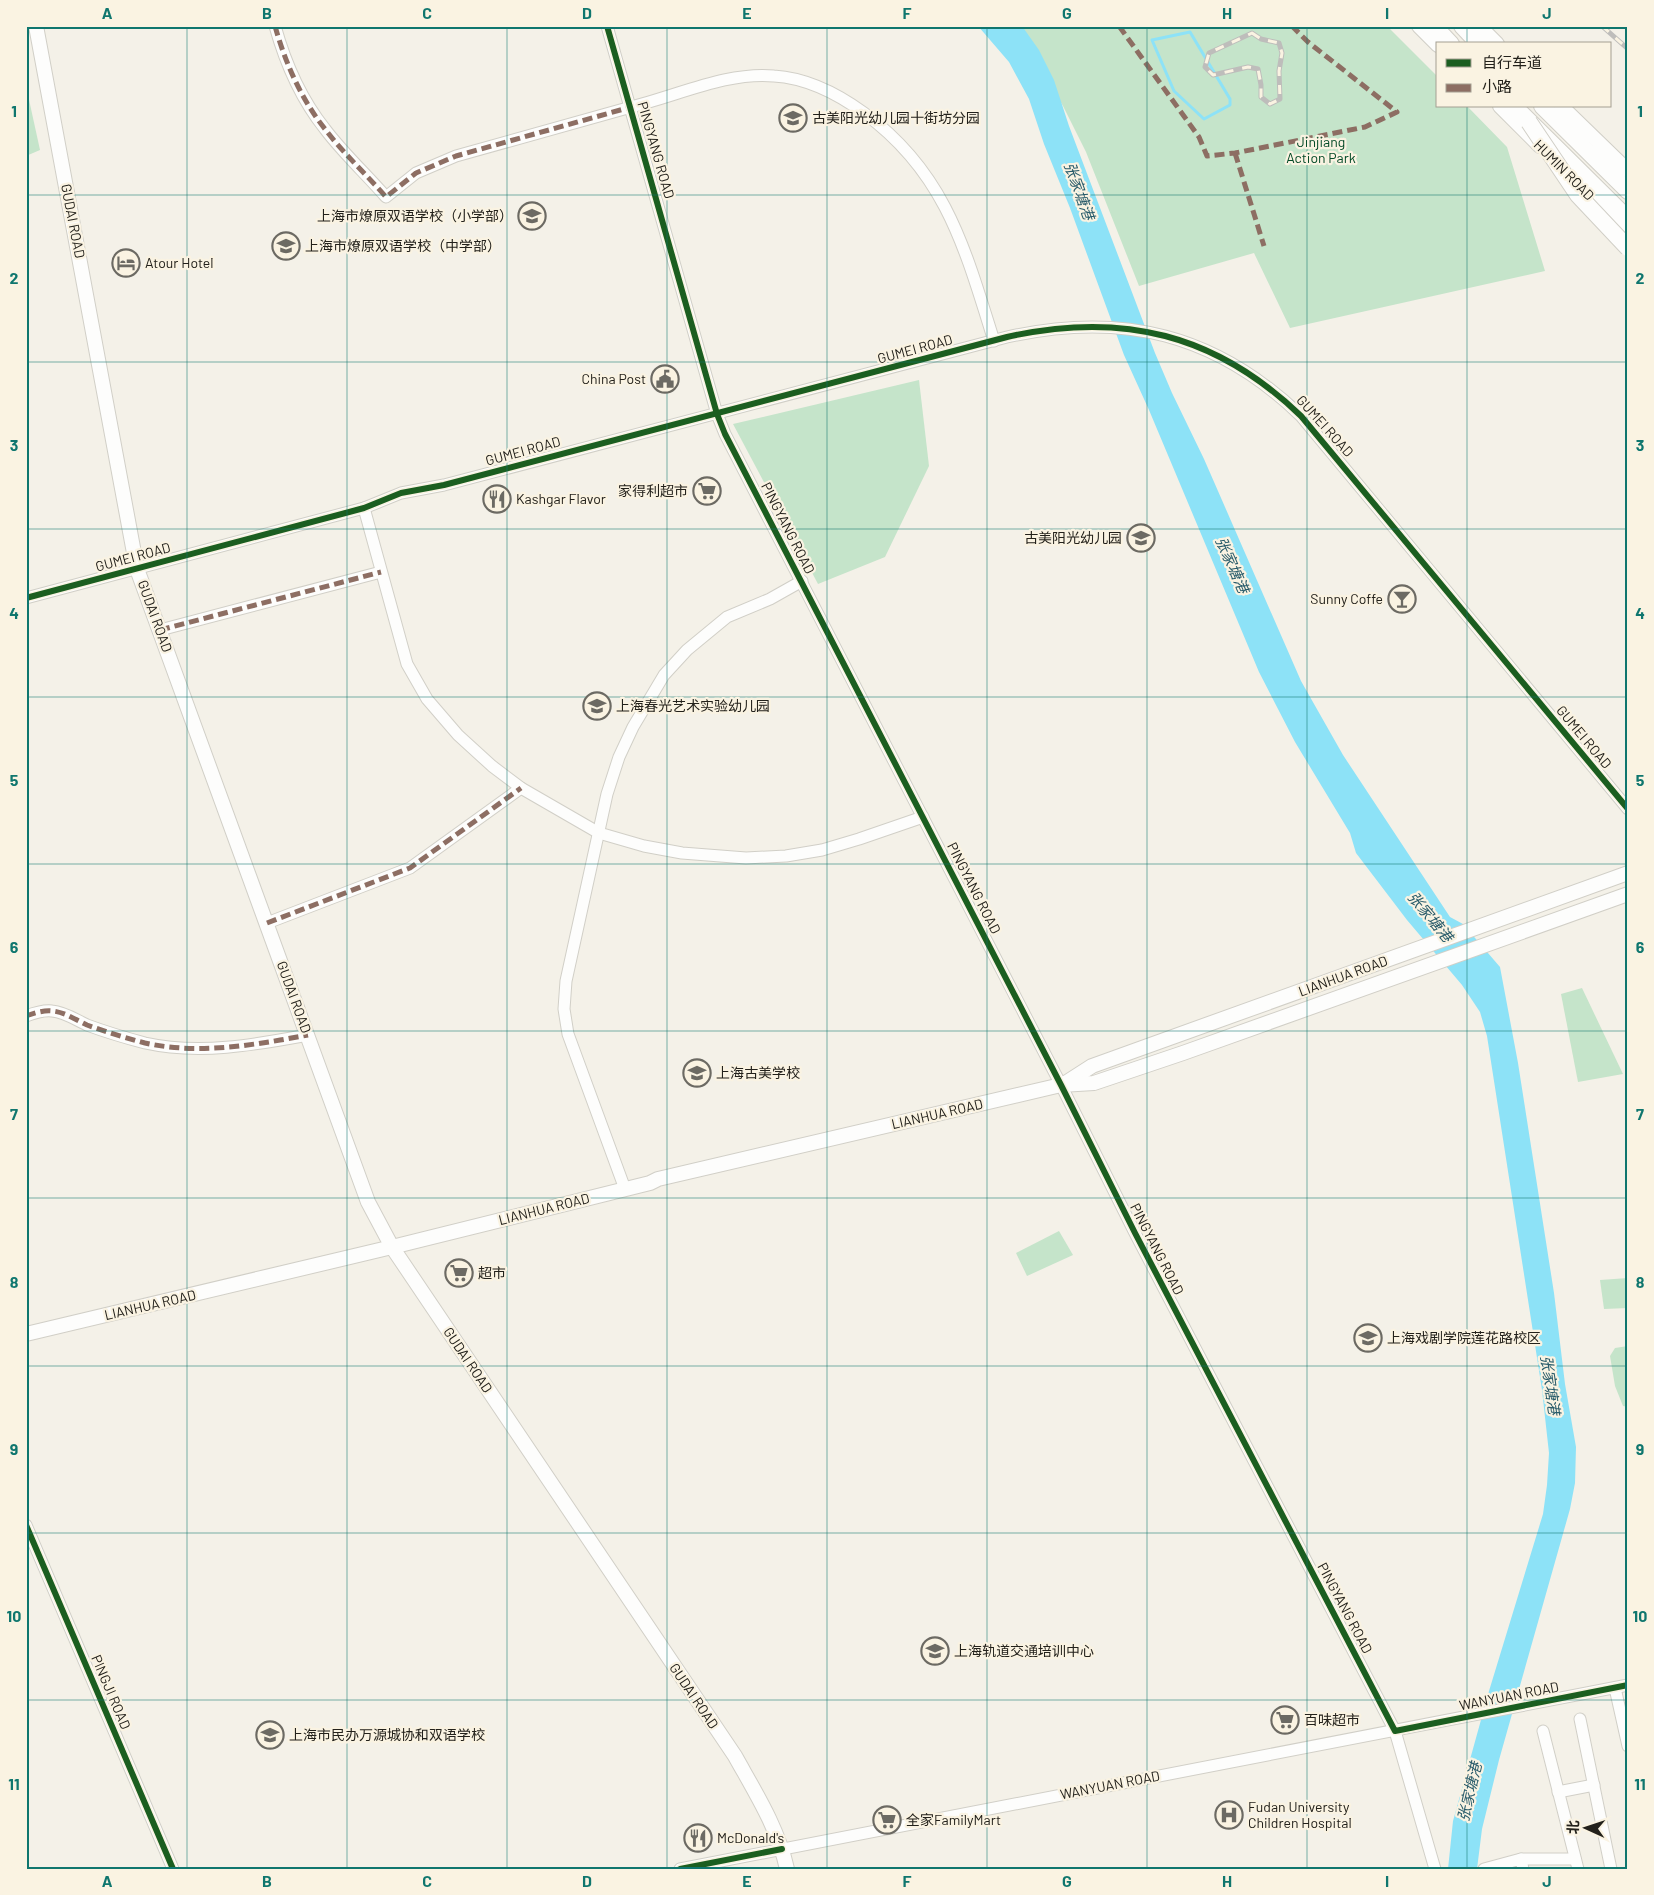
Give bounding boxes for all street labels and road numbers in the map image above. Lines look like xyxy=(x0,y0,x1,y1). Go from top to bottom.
street label: PINGYANG ROAD xyxy=(634,99,678,200)
street label: HUMIN ROAD xyxy=(1531,136,1598,203)
street label: GUDAI ROAD xyxy=(58,182,89,259)
street label: GUMEI ROAD xyxy=(875,330,954,367)
street label: GUMEI ROAD xyxy=(1293,391,1357,460)
street label: GUMEI ROAD xyxy=(483,432,562,469)
street label: PINGYANG ROAD xyxy=(758,479,819,576)
street label: GUMEI ROAD xyxy=(93,538,172,575)
street label: GUDAI ROAD xyxy=(135,578,176,654)
street label: GUMEI ROAD xyxy=(1553,702,1616,772)
street label: PINGYANG ROAD xyxy=(944,839,1005,936)
street label: LIANHUA ROAD xyxy=(1296,952,1390,999)
street label: GUDAI ROAD xyxy=(274,959,315,1035)
street label: LIANHUA ROAD xyxy=(889,1095,984,1132)
street label: LIANHUA ROAD xyxy=(497,1189,591,1228)
street label: PINGYANG ROAD xyxy=(1127,1200,1188,1297)
street label: LIANHUA ROAD xyxy=(102,1286,197,1323)
street label: GUDAI ROAD xyxy=(440,1324,497,1396)
street label: PINGYANG ROAD xyxy=(1314,1559,1377,1656)
street label: PINGJI ROAD xyxy=(88,1652,135,1732)
street label: GUDAI ROAD xyxy=(666,1660,723,1732)
street label: WANYUAN ROAD xyxy=(1458,1678,1560,1713)
street label: WANYUAN ROAD xyxy=(1059,1767,1161,1802)

